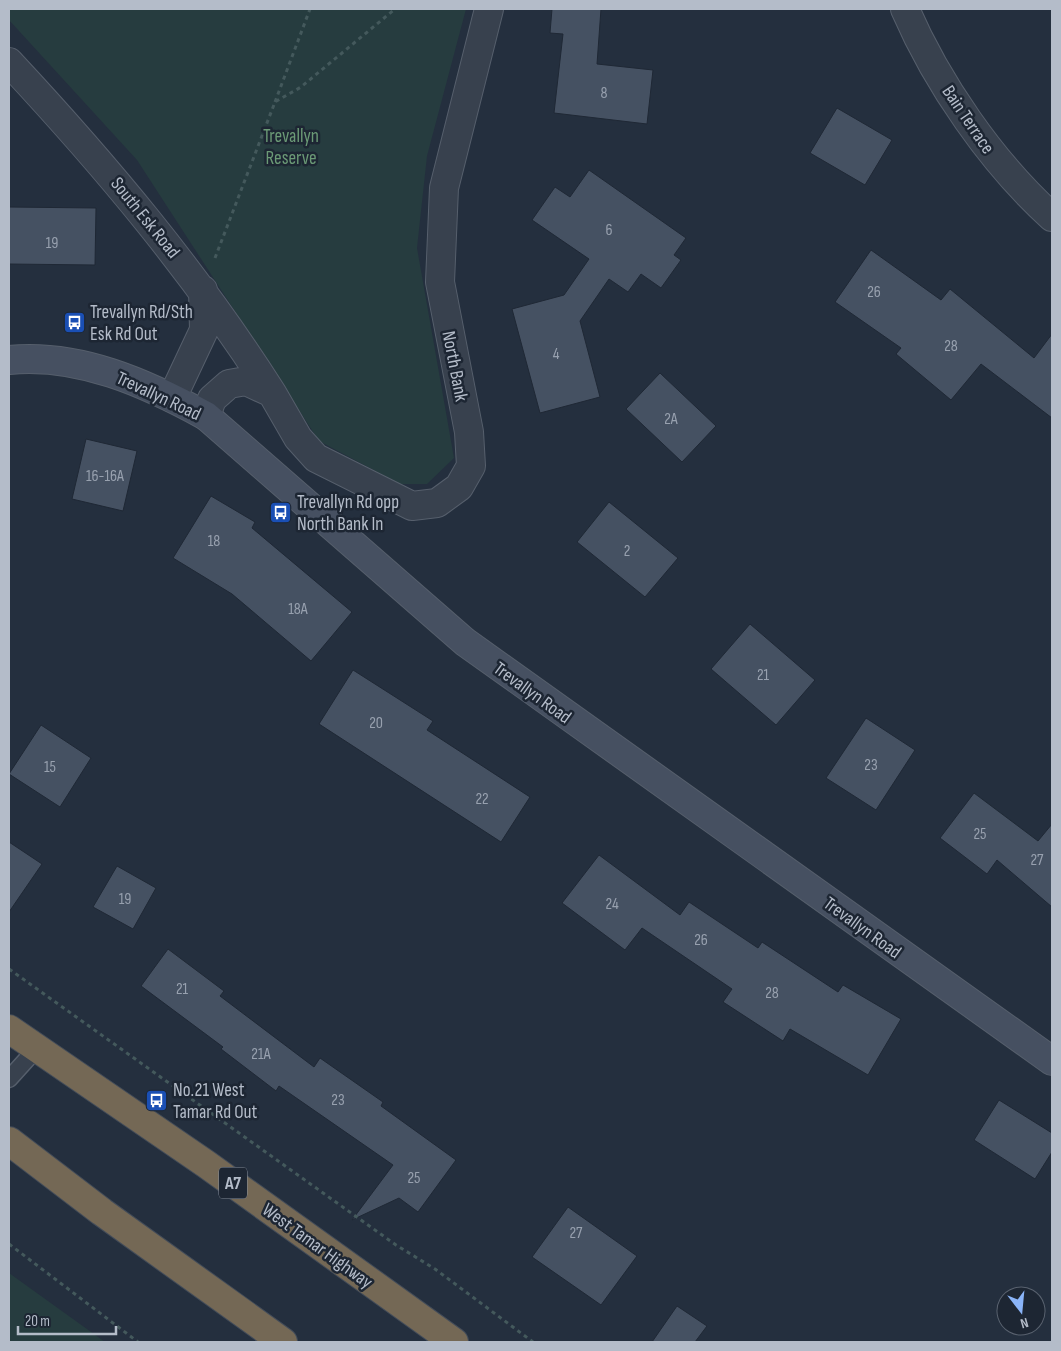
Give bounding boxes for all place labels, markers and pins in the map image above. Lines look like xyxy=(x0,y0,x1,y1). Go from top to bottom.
place label: Trevallyn Rd/Sth Esk Rd Out xyxy=(90,301,193,346)
bus stop icon: Trevallyn Rd/Sth Esk Rd Out xyxy=(62,310,86,334)
place label: Trevallyn Rd opp North Bank In xyxy=(297,491,399,536)
bus stop icon: Trevallyn Rd opp North Bank In xyxy=(269,500,293,524)
place label: No.21 West Tamar Rd Out xyxy=(173,1079,258,1124)
bus stop icon: No.21 West Tamar Rd Out xyxy=(145,1088,169,1112)

